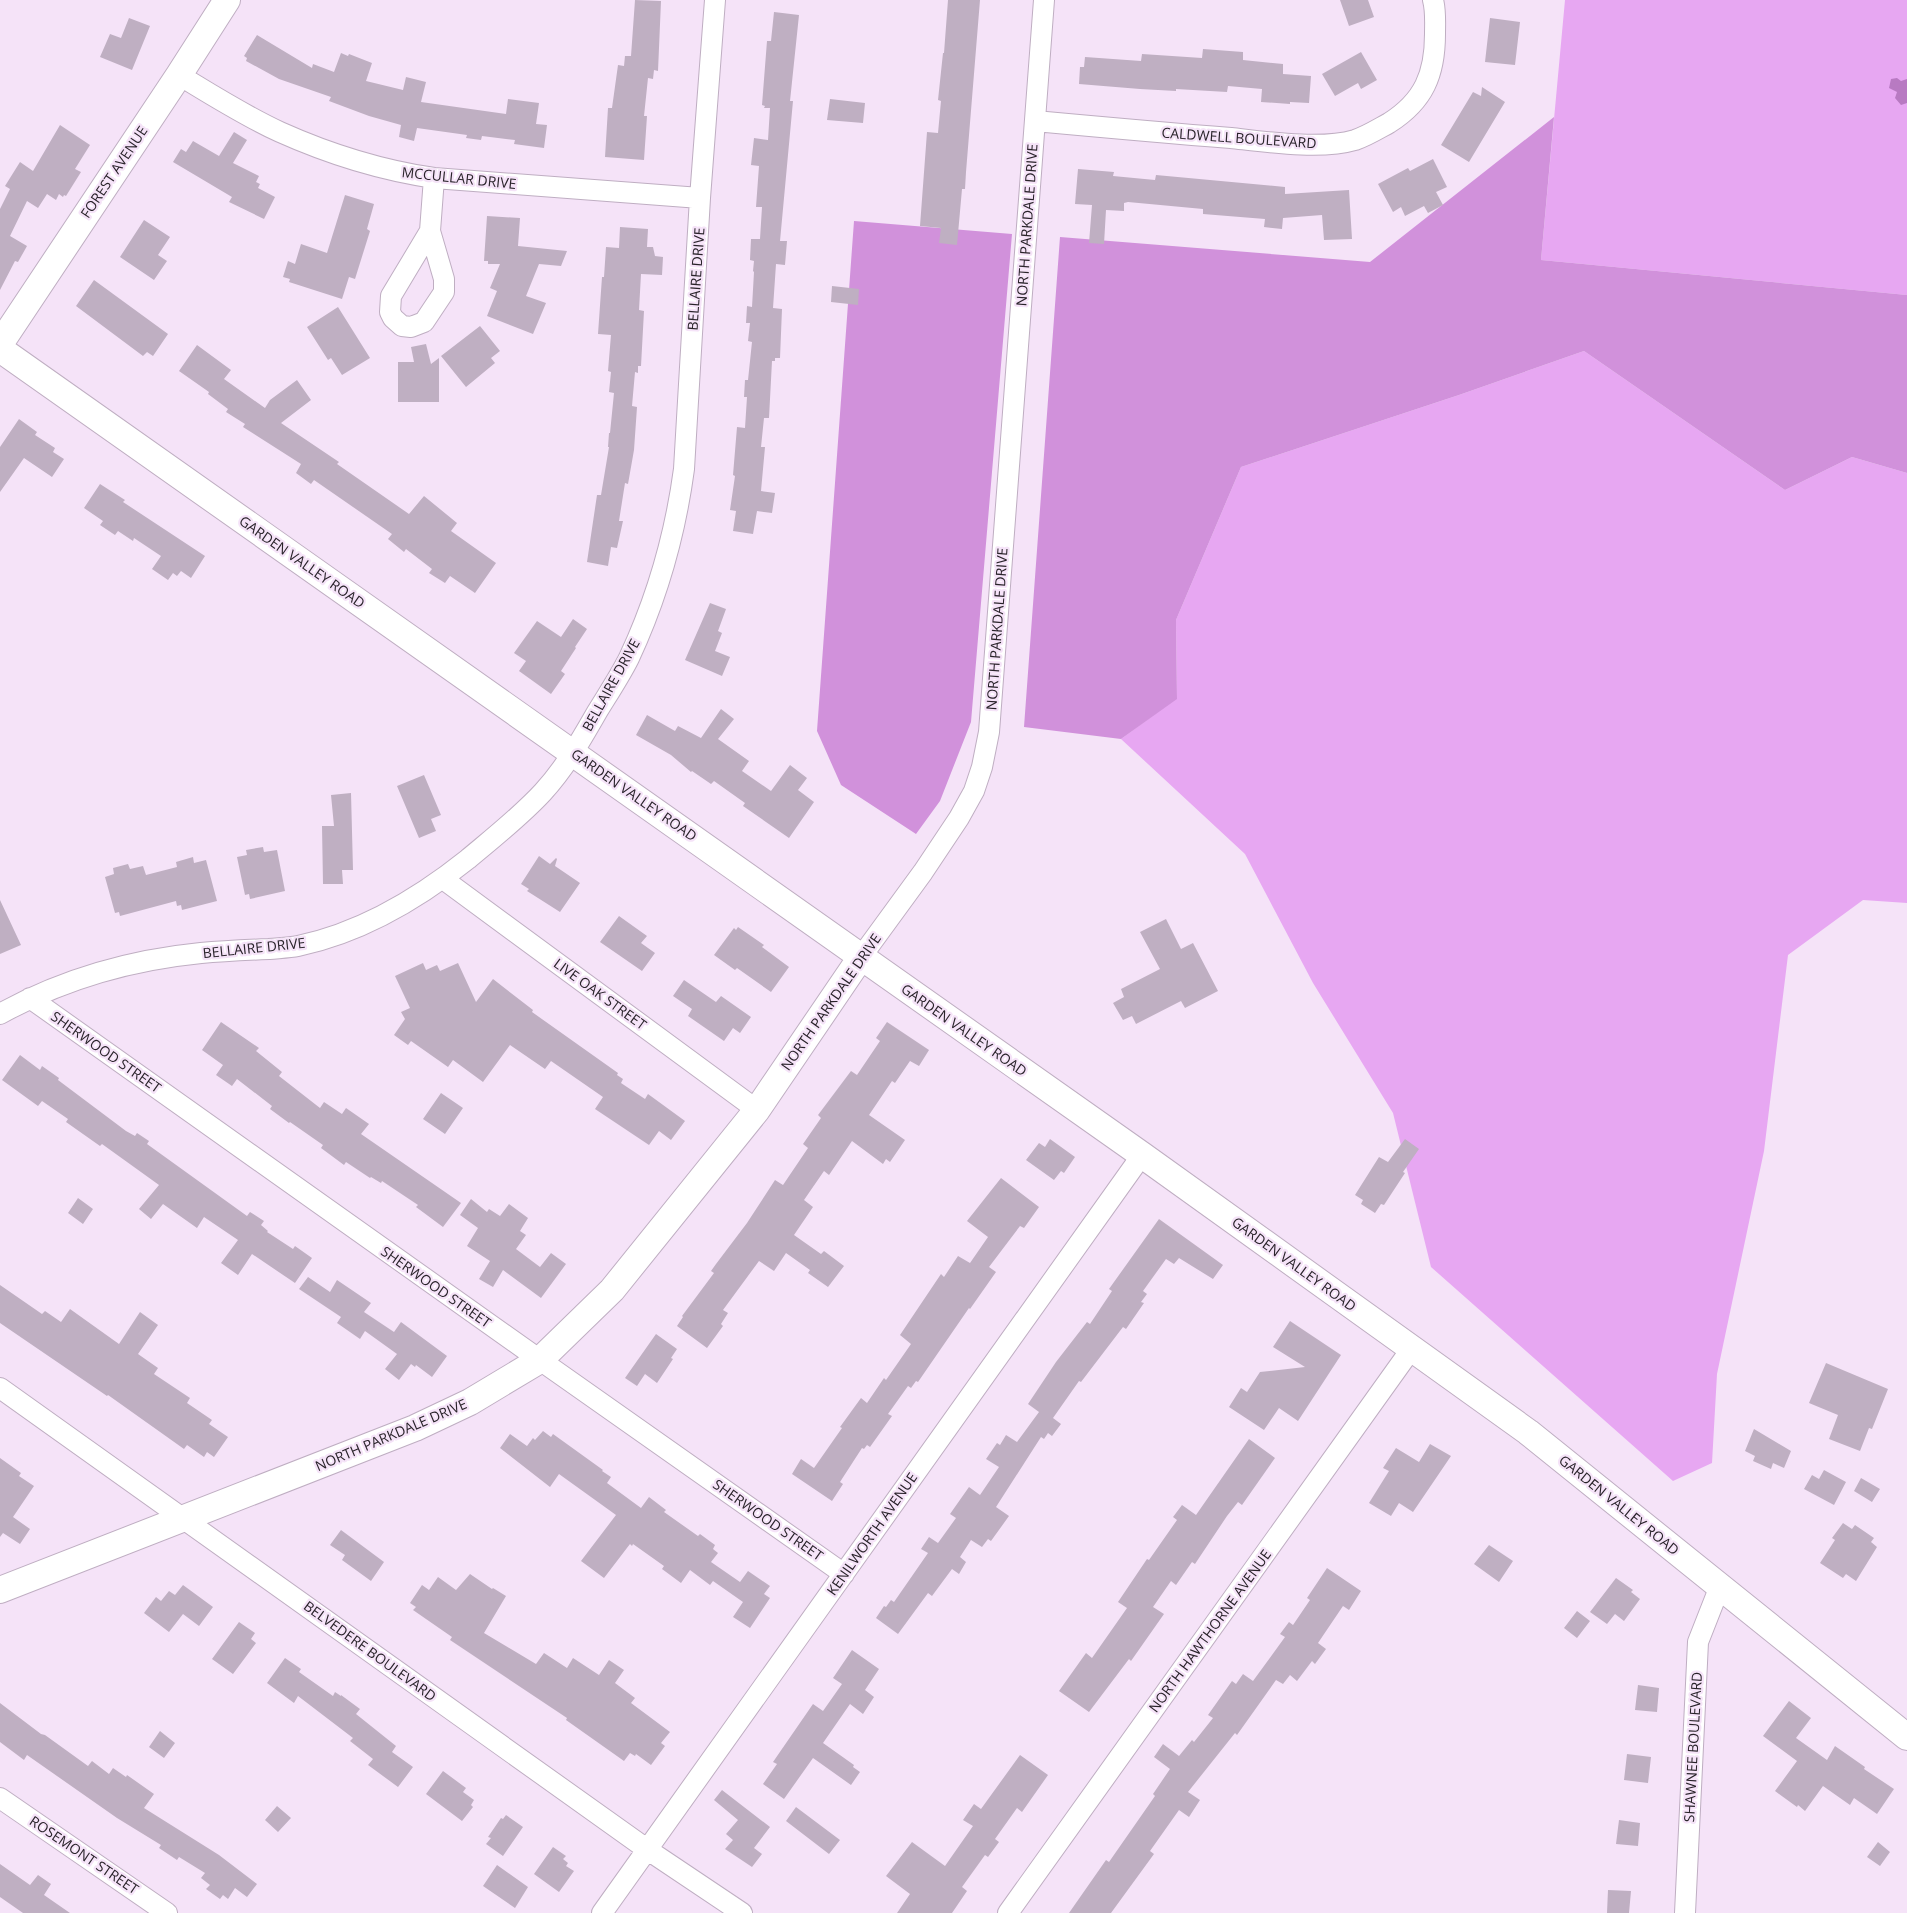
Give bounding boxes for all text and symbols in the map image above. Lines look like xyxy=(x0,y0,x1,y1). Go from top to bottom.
street label: FOREST AVENUE xyxy=(76,122,151,221)
street label: CALDWELL BOULEVARD xyxy=(1161,123,1317,152)
street label: NORTH PARKDALE DRIVE xyxy=(1011,143,1042,307)
street label: MCCULLAR DRIVE xyxy=(401,162,517,193)
street label: BELLAIRE DRIVE xyxy=(682,227,709,331)
street label: GARDEN VALLEY ROAD xyxy=(236,511,369,612)
street label: NORTH PARKDALE DRIVE xyxy=(981,547,1012,711)
street label: BELLAIRE DRIVE xyxy=(577,635,644,734)
street label: GARDEN VALLEY ROAD xyxy=(568,744,701,845)
street label: NORTH PARKDALE DRIVE xyxy=(776,930,885,1074)
street label: BELLAIRE DRIVE xyxy=(202,933,306,962)
street label: LIVE OAK STREET xyxy=(550,954,651,1034)
street label: GARDEN VALLEY ROAD xyxy=(898,979,1031,1080)
street label: SHERWOOD STREET xyxy=(48,1006,165,1097)
street label: GARDEN VALLEY ROAD xyxy=(1228,1212,1360,1315)
street label: SHERWOOD STREET xyxy=(378,1241,495,1332)
street label: NORTH PARKDALE DRIVE xyxy=(312,1394,469,1475)
street label: GARDEN VALLEY ROAD xyxy=(1555,1450,1683,1559)
street label: KENILWORTH AVENUE xyxy=(822,1469,921,1599)
street label: SHERWOOD STREET xyxy=(710,1474,827,1565)
street label: NORTH HAWTHORNE AVENUE xyxy=(1144,1545,1275,1716)
street label: BELVEDERE BOULEVARD xyxy=(300,1596,440,1705)
street label: SHAWNEE BOULEVARD xyxy=(1679,1671,1706,1823)
street label: ROSEMONT STREET xyxy=(26,1811,143,1898)

